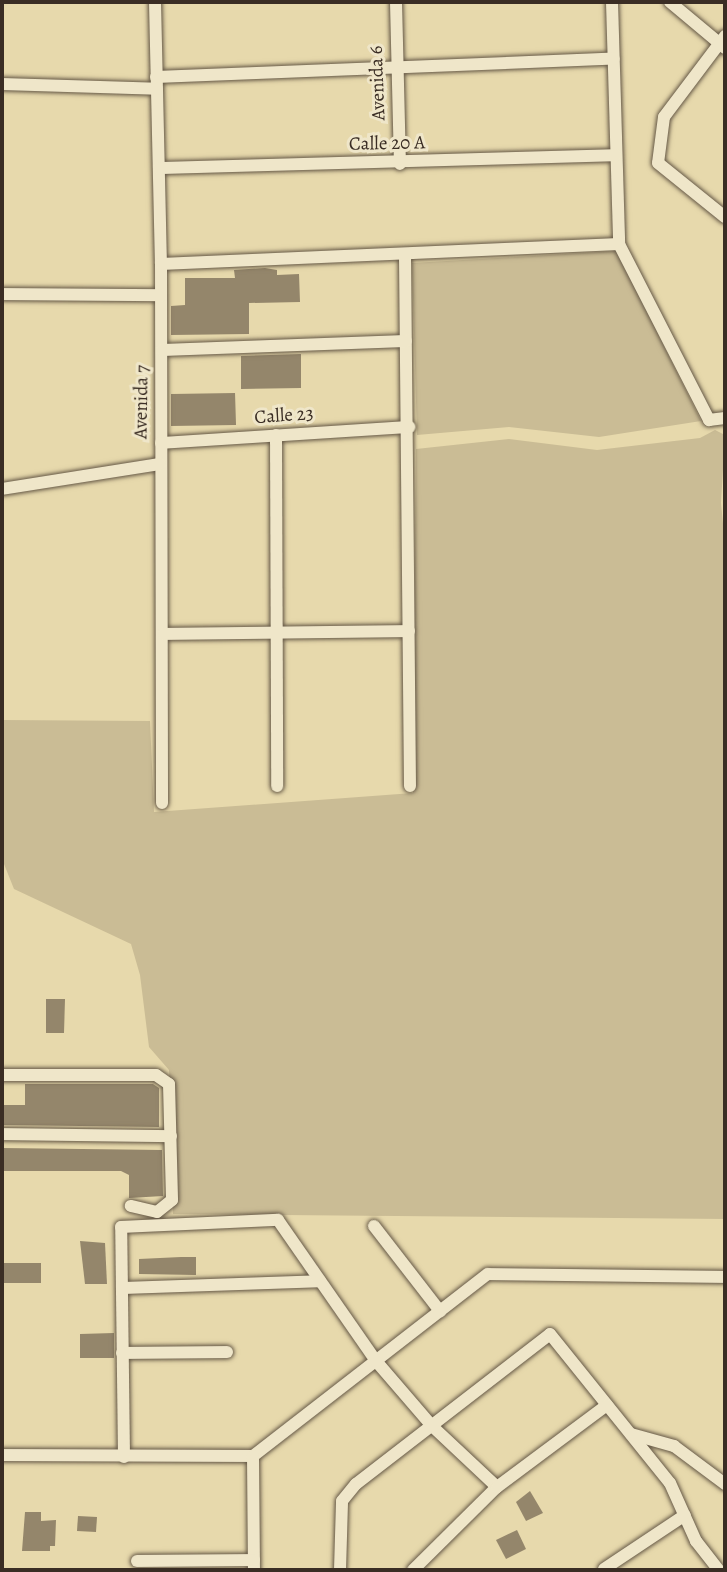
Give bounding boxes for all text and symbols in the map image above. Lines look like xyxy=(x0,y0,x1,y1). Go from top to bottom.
street label: Avenida 6 xyxy=(365,45,391,121)
street label: Calle 20 A xyxy=(349,132,425,156)
street label: Avenida 7 xyxy=(130,365,154,439)
street label: Calle 23 xyxy=(254,403,314,429)

